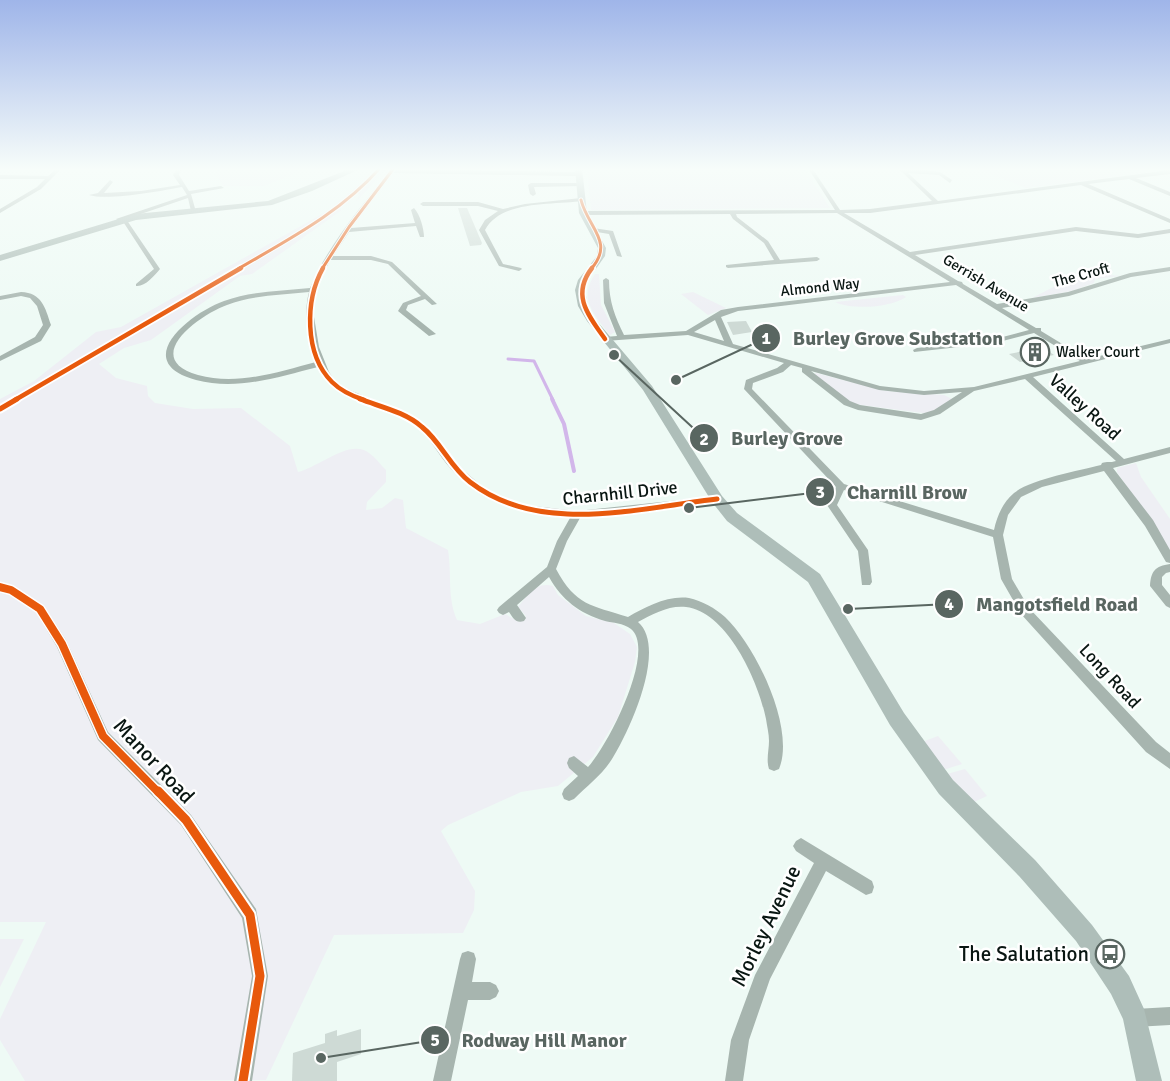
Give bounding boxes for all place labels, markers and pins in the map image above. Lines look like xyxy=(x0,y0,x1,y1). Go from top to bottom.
callout: Burley Grove Substation xyxy=(751,319,1015,357)
building icon: Walker Court xyxy=(1019,336,1051,368)
place label: Walker Court xyxy=(1056,343,1140,361)
callout: Burley Grove xyxy=(689,419,855,457)
callout: Charnill Brow xyxy=(805,473,979,511)
callout: Mangotsfield Road xyxy=(934,585,1150,623)
bus stop icon: The Salutation xyxy=(1094,938,1126,970)
place label: The Salutation xyxy=(959,941,1089,967)
callout: Rodway Hill Manor xyxy=(420,1021,639,1059)

